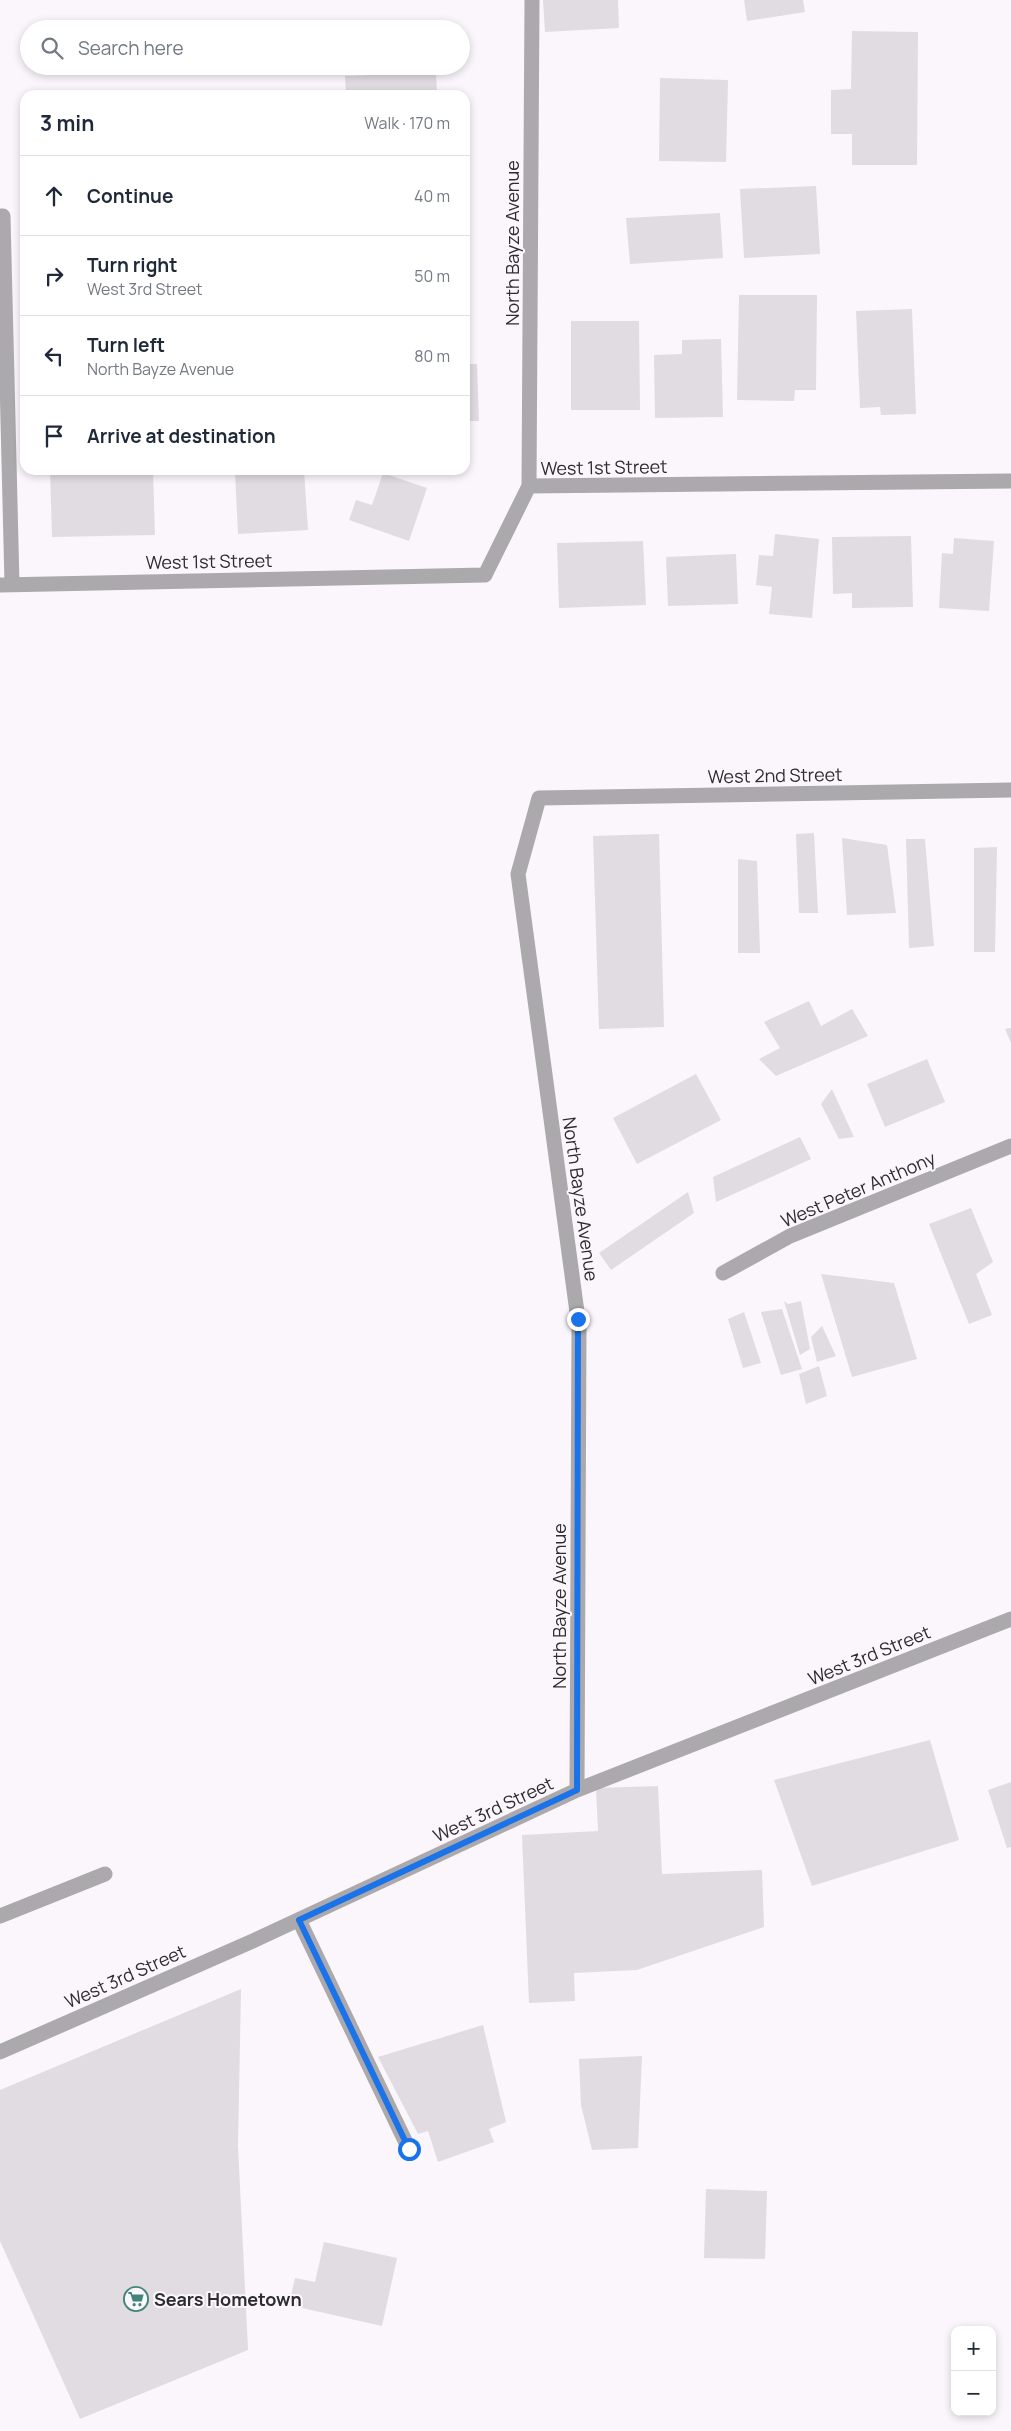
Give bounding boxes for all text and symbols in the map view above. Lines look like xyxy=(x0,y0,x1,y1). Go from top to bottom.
search box xyxy=(20,20,470,75)
icon: search xyxy=(38,34,66,62)
text: Search here xyxy=(78,35,184,61)
text: 3 min xyxy=(40,109,94,137)
text: Walk · 170 m xyxy=(364,112,450,134)
street label: North Bayze Avenue xyxy=(500,160,524,326)
icon: ahead xyxy=(40,182,68,210)
text: Continue xyxy=(87,183,173,209)
text: 40 m xyxy=(414,185,450,207)
text: Turn right xyxy=(87,252,177,278)
icon: right xyxy=(40,262,68,290)
text: 50 m xyxy=(414,265,450,287)
text: West 3rd Street xyxy=(87,278,203,300)
text: Turn left xyxy=(87,332,165,358)
icon: left xyxy=(40,342,68,370)
text: 80 m xyxy=(414,345,450,367)
text: North Bayze Avenue xyxy=(87,358,234,380)
icon: arrive xyxy=(40,422,68,450)
text: Arrive at destination xyxy=(87,423,276,449)
street label: West 1st Street xyxy=(540,454,668,480)
street label: West 1st Street xyxy=(145,548,273,574)
street label: West 2nd Street xyxy=(708,762,842,788)
street label: North Bayze Avenue xyxy=(558,1115,604,1283)
street label: West Peter Anthony xyxy=(777,1145,939,1232)
route end xyxy=(567,1308,590,1331)
street label: North Bayze Avenue xyxy=(547,1523,571,1689)
street label: West 3rd Street xyxy=(804,1620,934,1690)
street label: West 3rd Street xyxy=(429,1771,557,1847)
street label: West 3rd Street xyxy=(61,1939,189,2013)
route start xyxy=(398,2138,421,2161)
supermarket icon: Sears Hometown xyxy=(123,2286,149,2312)
place label: Sears Hometown xyxy=(154,2287,302,2311)
map controls xyxy=(951,2326,996,2416)
button: + xyxy=(951,2326,996,2371)
button: − xyxy=(951,2371,996,2416)

